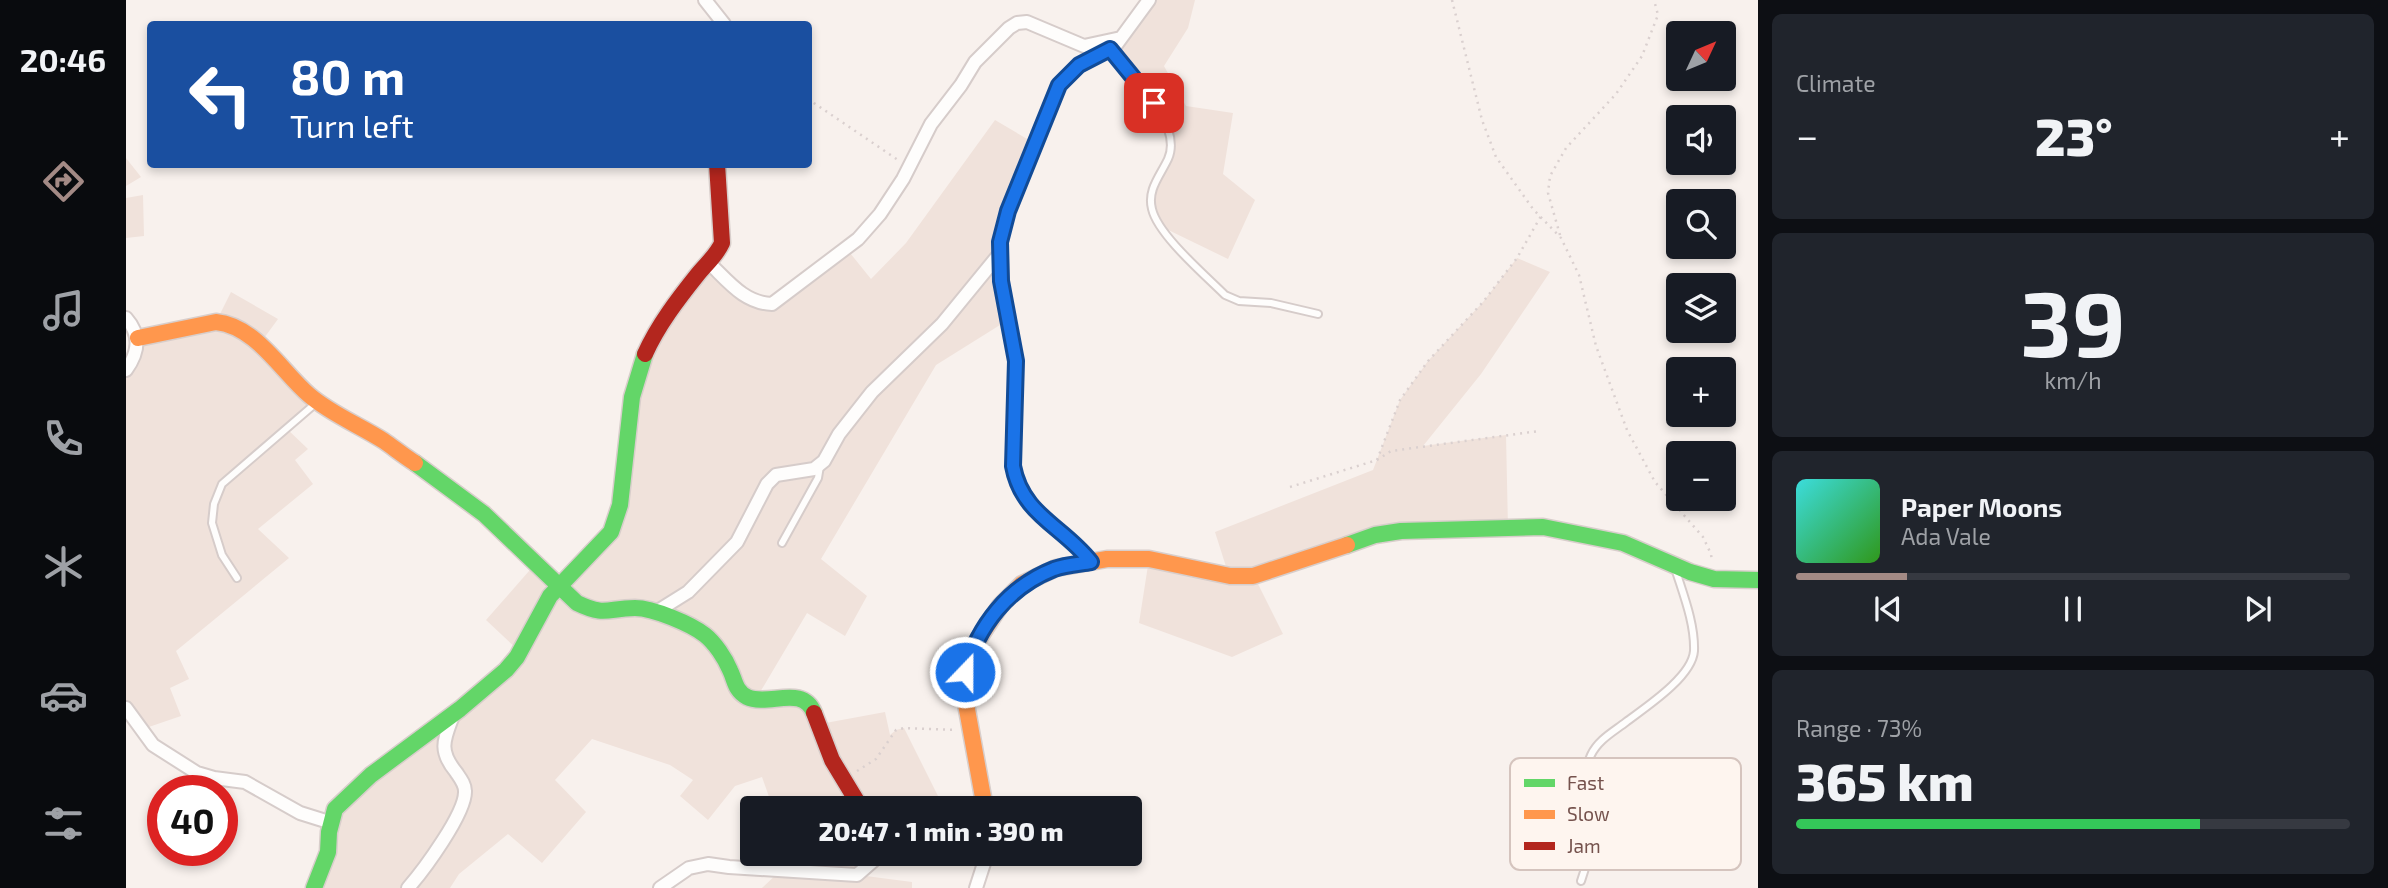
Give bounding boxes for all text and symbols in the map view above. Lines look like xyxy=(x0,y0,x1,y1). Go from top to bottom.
north arrow xyxy=(1666,21,1736,91)
map controls xyxy=(1666,21,1736,511)
text: 20:46 xyxy=(20,40,106,78)
text: 80 m xyxy=(290,46,405,105)
icon: left xyxy=(175,49,266,140)
text: Climate xyxy=(1796,69,1876,97)
pin xyxy=(1124,73,1184,133)
icon: arrive xyxy=(1135,84,1173,122)
text: 23° xyxy=(2035,104,2113,166)
button: sound xyxy=(1666,105,1736,175)
text: Turn left xyxy=(290,106,414,144)
text: − xyxy=(1796,112,1818,158)
text: + xyxy=(2329,112,2350,158)
icon: directions xyxy=(39,157,88,206)
button: search xyxy=(1666,189,1736,259)
text: 39 xyxy=(2020,266,2126,375)
button: layers xyxy=(1666,273,1736,343)
icon: music xyxy=(39,286,88,335)
button: + xyxy=(1666,357,1736,427)
text: km/h xyxy=(2044,366,2102,394)
icon: phone xyxy=(39,414,88,463)
button: − xyxy=(1666,441,1736,511)
text: Paper Moons xyxy=(1901,491,2062,522)
text: Ada Vale xyxy=(1901,522,1991,550)
icon: climate xyxy=(39,542,88,591)
icon: previous xyxy=(1869,590,1907,628)
icon: pause xyxy=(2054,590,2092,628)
icon: next xyxy=(2239,590,2277,628)
position arrow xyxy=(928,635,1002,709)
icon: car xyxy=(39,671,88,720)
text: Range · 73% xyxy=(1796,714,1922,742)
text: 365 km xyxy=(1796,749,1974,811)
legend xyxy=(1510,758,1741,870)
text: Fast xyxy=(1567,771,1604,794)
speed limit sign: 40 xyxy=(147,775,238,866)
icon: filters xyxy=(39,799,88,848)
text: Slow xyxy=(1567,802,1610,825)
text: 20:47 · 1 min · 390 m xyxy=(819,815,1064,846)
text: Jam xyxy=(1567,834,1601,857)

